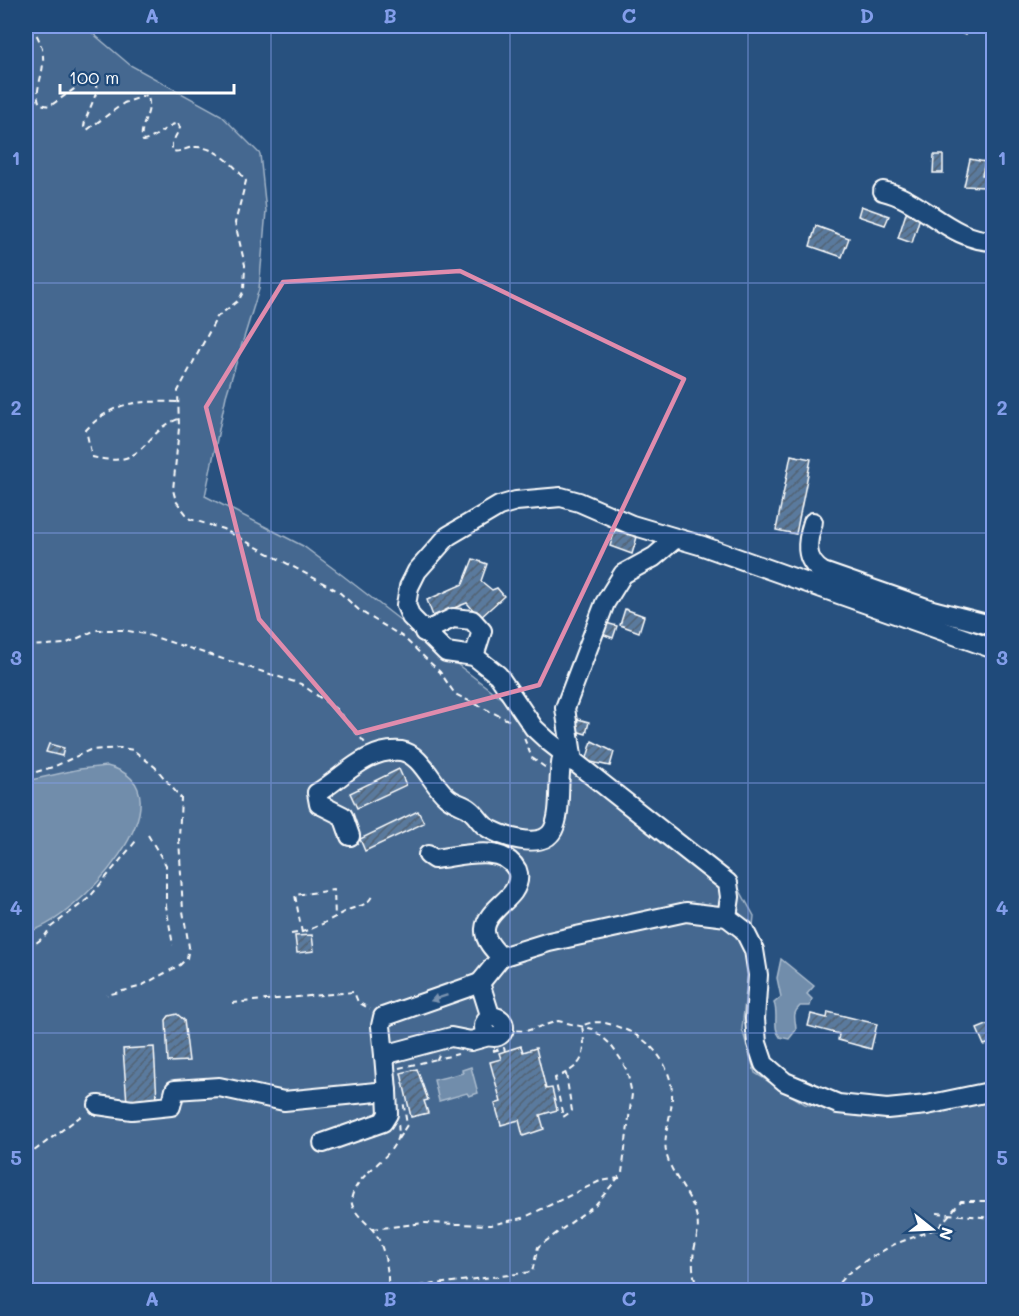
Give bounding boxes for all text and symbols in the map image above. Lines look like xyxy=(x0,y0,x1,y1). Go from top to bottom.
text: A xyxy=(145,2,159,28)
text: B xyxy=(383,2,397,28)
text: C xyxy=(622,2,637,28)
text: D xyxy=(860,2,874,28)
scale bar xyxy=(60,57,234,95)
text: 100 m xyxy=(69,65,119,89)
text: 1 xyxy=(12,144,20,170)
text: 1 xyxy=(998,144,1006,170)
text: 2 xyxy=(10,394,22,420)
text: 2 xyxy=(996,394,1008,420)
text: 3 xyxy=(10,644,22,670)
text: 3 xyxy=(996,644,1008,670)
text: 4 xyxy=(10,894,23,920)
text: 4 xyxy=(996,894,1009,920)
one-way arrow xyxy=(430,993,448,1003)
text: 5 xyxy=(10,1144,22,1170)
text: 5 xyxy=(996,1144,1008,1170)
north arrow xyxy=(902,1199,962,1259)
text: N xyxy=(935,1225,959,1243)
text: A xyxy=(145,1285,159,1311)
text: B xyxy=(383,1285,397,1311)
text: C xyxy=(622,1285,637,1311)
text: D xyxy=(860,1285,874,1311)

